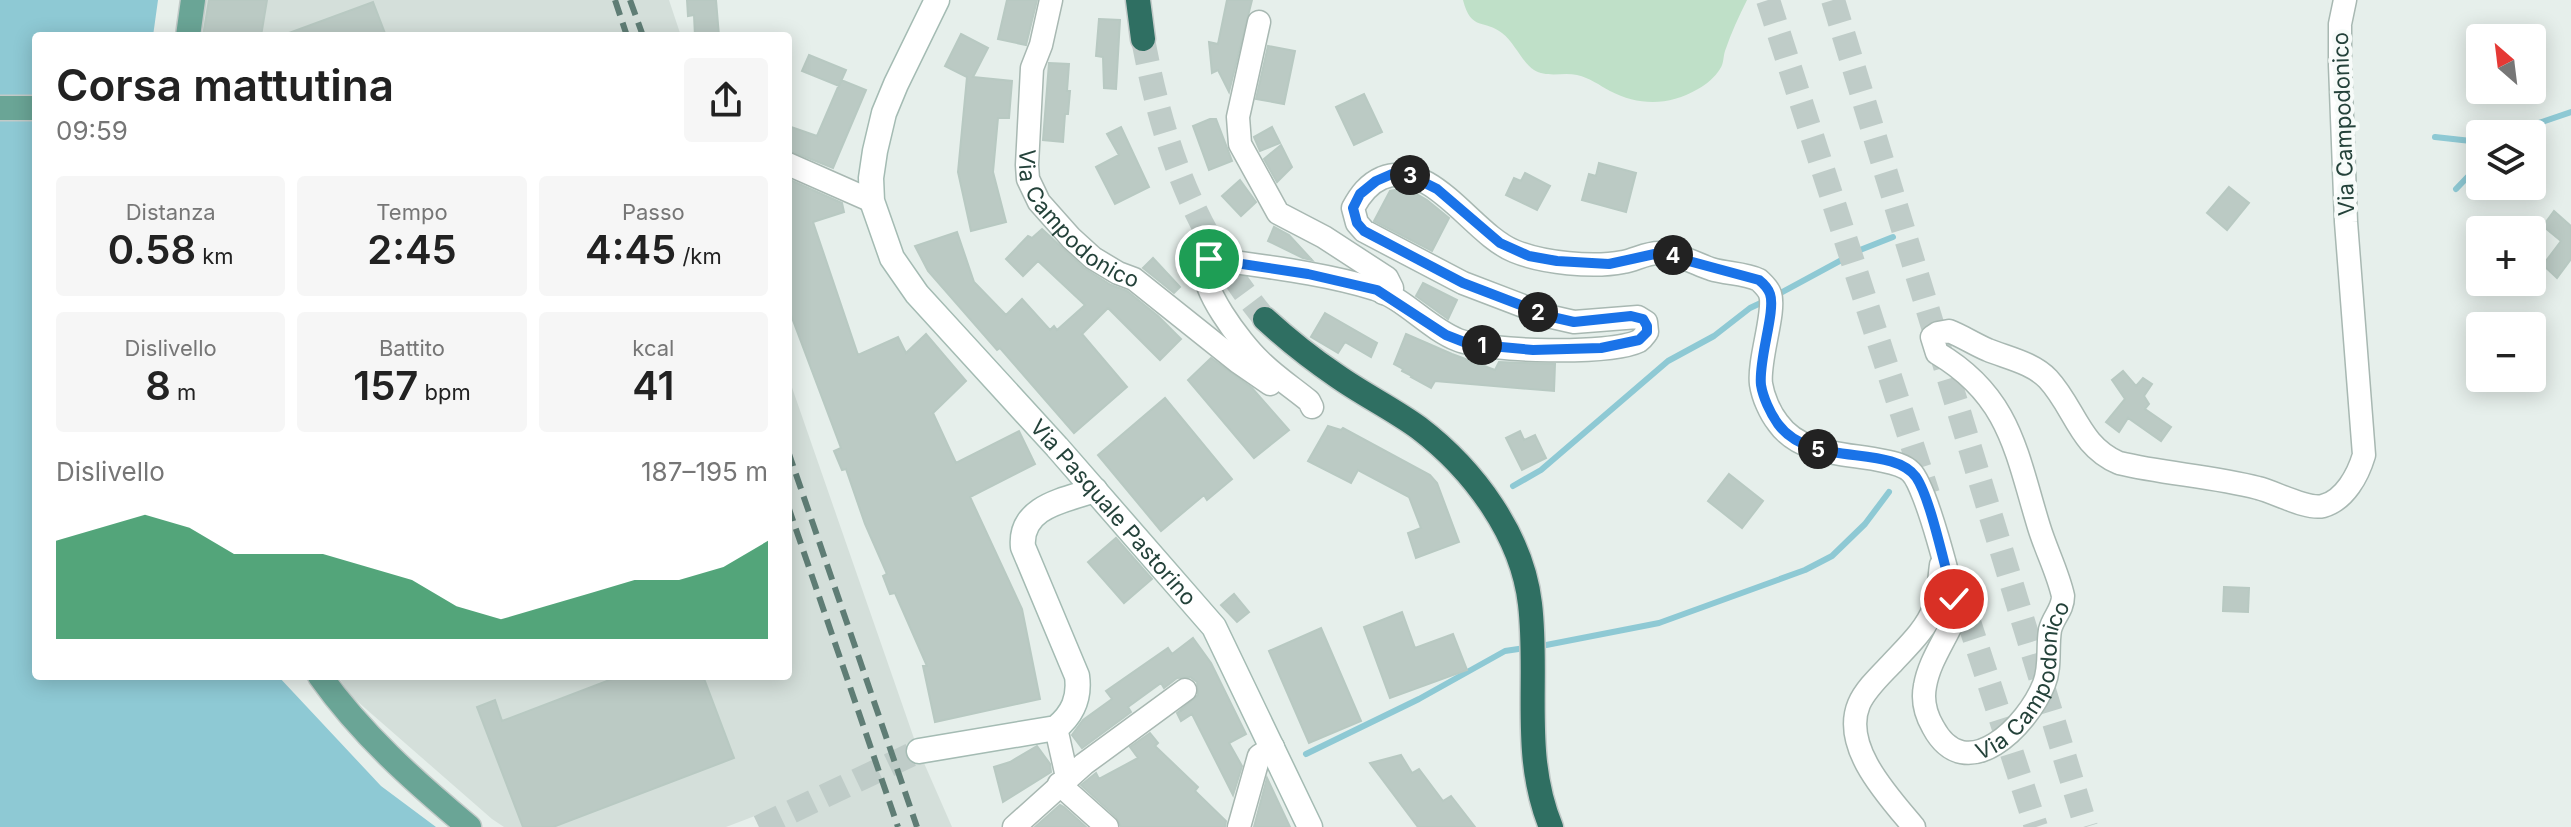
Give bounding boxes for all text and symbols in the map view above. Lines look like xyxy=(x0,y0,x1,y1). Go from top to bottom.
north arrow xyxy=(2466,24,2546,104)
map controls xyxy=(2466,24,2546,392)
street label: Via Campodonico xyxy=(2327,32,2359,216)
text: Corsa mattutina xyxy=(56,58,394,112)
button: share xyxy=(684,58,768,142)
text: 09:59 xyxy=(56,115,128,146)
button: layers xyxy=(2466,120,2546,200)
street label: Via Campodonico xyxy=(1014,148,1143,293)
pin: 3 xyxy=(1390,155,1430,195)
text: 3 xyxy=(1403,162,1417,188)
text: Distanza xyxy=(126,199,216,225)
text: Tempo xyxy=(376,199,448,225)
text: Passo xyxy=(622,199,685,225)
button: + xyxy=(2466,216,2546,296)
text: 0.58 xyxy=(108,225,196,274)
text: 2:45 xyxy=(367,225,457,274)
text: 4:45 xyxy=(585,225,676,274)
pin xyxy=(1175,225,1243,293)
pin: 4 xyxy=(1653,235,1693,275)
icon: arrive xyxy=(1187,237,1231,281)
text: 4 xyxy=(1666,242,1680,268)
text: km xyxy=(196,243,234,269)
text: /km xyxy=(676,243,722,269)
pin: 2 xyxy=(1518,292,1558,332)
text: 2 xyxy=(1531,299,1545,325)
button: − xyxy=(2466,312,2546,392)
pin: 1 xyxy=(1462,325,1502,365)
text: 1 xyxy=(1477,332,1487,358)
text: Dislivello xyxy=(125,335,217,361)
text: Battito xyxy=(379,335,445,361)
text: kcal xyxy=(632,335,674,361)
text: 8 xyxy=(145,361,171,410)
text: 157 xyxy=(353,361,418,410)
text: 41 xyxy=(632,361,674,410)
text: m xyxy=(171,379,196,405)
text: bpm xyxy=(418,379,471,405)
street label: Via Pasquale Pastorino xyxy=(1025,414,1202,610)
pin: 5 xyxy=(1798,429,1838,469)
text: 5 xyxy=(1811,436,1825,462)
text: Dislivello xyxy=(56,456,165,487)
text: 187–195 m xyxy=(641,456,768,487)
pin xyxy=(1920,565,1988,633)
icon: check xyxy=(1932,577,1976,621)
street label: Via Campodonico xyxy=(1972,597,2075,765)

